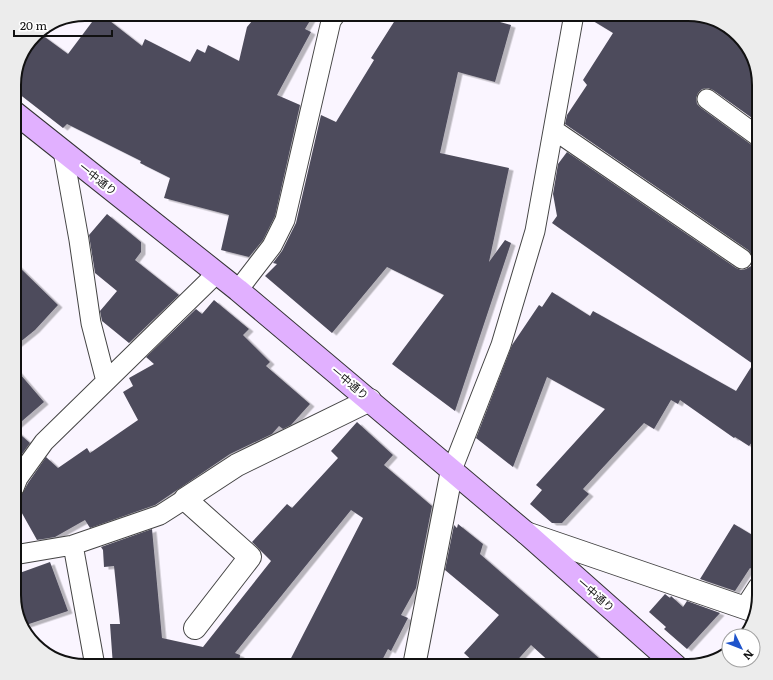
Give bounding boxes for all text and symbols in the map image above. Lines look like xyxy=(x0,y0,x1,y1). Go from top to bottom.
scale bar xyxy=(14,12,112,38)
text: 20 m xyxy=(20,16,47,34)
street label: 一中通り xyxy=(76,158,121,198)
street label: 一中通り xyxy=(329,362,373,403)
street label: 一中通り xyxy=(575,574,619,615)
north arrow xyxy=(721,628,761,668)
text: N xyxy=(740,647,758,664)

